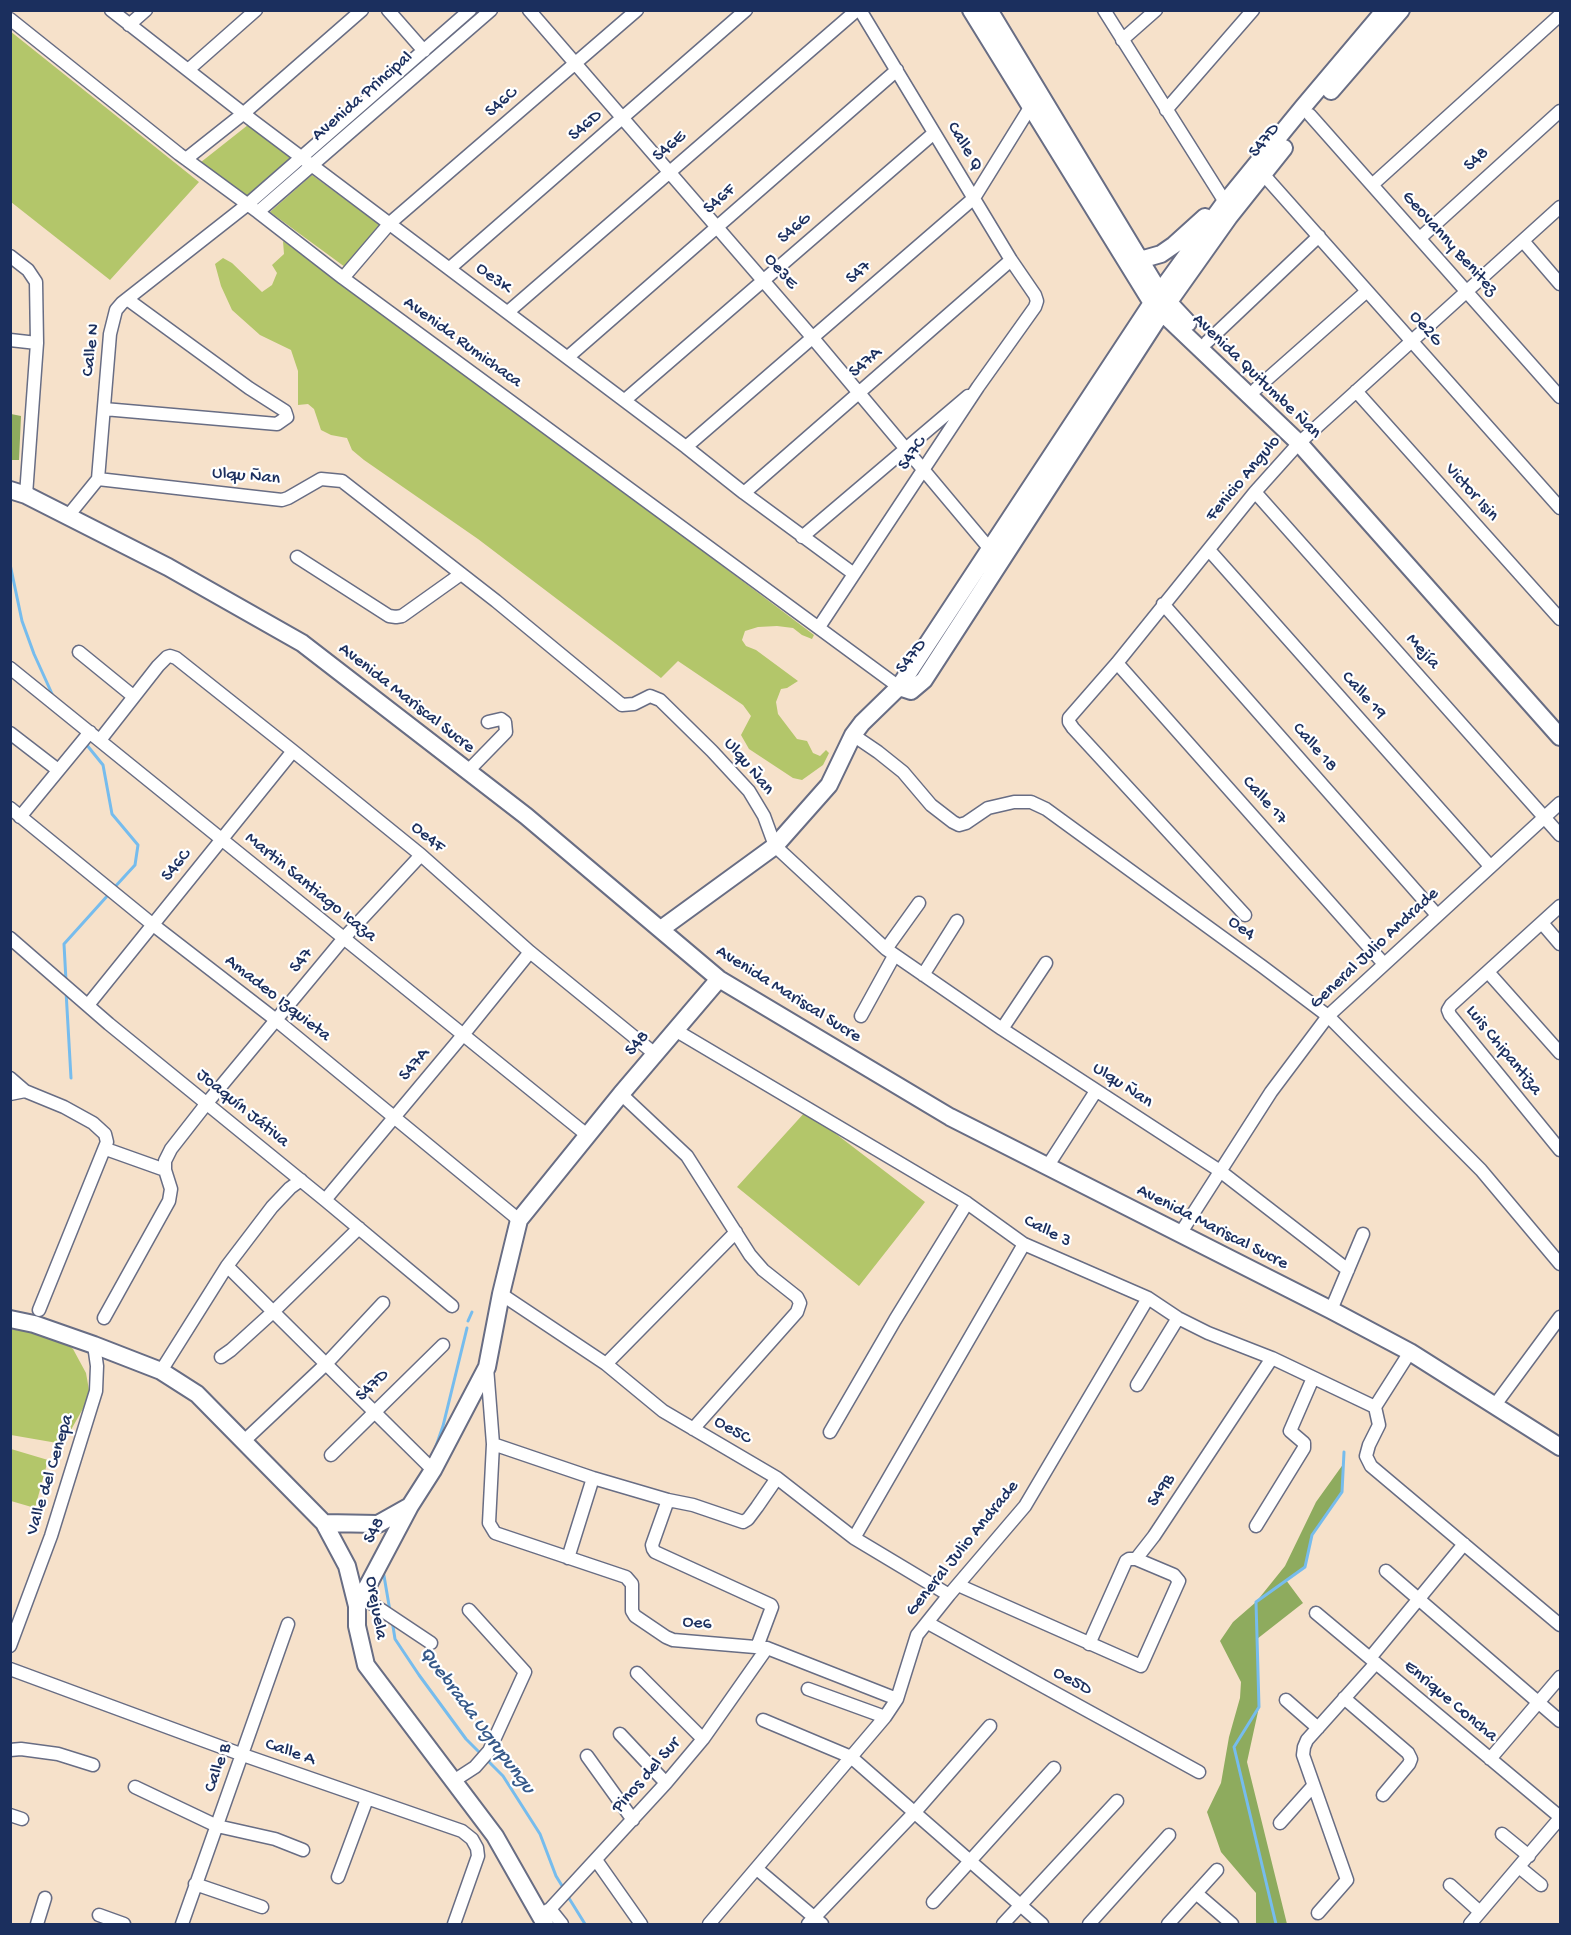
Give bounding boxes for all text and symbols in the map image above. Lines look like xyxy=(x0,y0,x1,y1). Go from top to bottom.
street label: Avenida Principal xyxy=(308,47,418,147)
street label: S46C xyxy=(481,83,523,123)
street label: S46D xyxy=(565,105,607,147)
street label: Calle Q xyxy=(941,119,987,175)
street label: S47D xyxy=(1245,119,1285,163)
street label: S46E xyxy=(649,127,691,167)
street label: S48 xyxy=(1460,143,1494,177)
street label: S46F xyxy=(700,180,740,220)
street label: Geovanny Benitez xyxy=(1396,187,1502,301)
street label: S46G xyxy=(774,209,816,249)
street label: Oe3E xyxy=(759,250,801,294)
street label: S47 xyxy=(842,256,876,290)
street label: Oe3K xyxy=(471,259,515,299)
street label: Avenida Rumichaca xyxy=(398,293,526,393)
street label: Oe2G xyxy=(1403,307,1447,351)
street label: Avenida Quitumbe Ñan xyxy=(1187,310,1325,444)
street label: Calle N xyxy=(78,322,106,378)
street label: S47A xyxy=(845,343,887,383)
street label: Fenicio Angulo xyxy=(1202,432,1286,526)
street label: S47C xyxy=(894,433,932,475)
street label: Victor Isin xyxy=(1439,459,1503,527)
street label: Ulqu Ñan xyxy=(211,463,281,491)
street label: Mejía xyxy=(1400,630,1444,674)
street label: S47D xyxy=(892,635,932,679)
street label: Avenida Mariscal Sucre xyxy=(333,639,479,759)
street label: Calle 19 xyxy=(1336,667,1390,725)
street label: Calle 18 xyxy=(1287,719,1341,777)
street label: Ulqu Ñan xyxy=(718,734,778,800)
street label: Calle 17 xyxy=(1237,772,1291,830)
street label: Oe4F xyxy=(406,818,448,858)
street label: Martin Santiago Icaza xyxy=(240,828,380,948)
street label: S46C xyxy=(157,845,197,887)
street label: General Julio Andrade xyxy=(1306,884,1444,1014)
street label: Oe4 xyxy=(1223,912,1259,946)
street label: Avenida Mariscal Sucre xyxy=(711,941,865,1049)
street label: S47 xyxy=(285,944,319,978)
street label: Amadeo Izquieta xyxy=(220,951,334,1047)
street label: Luis Chipantiza xyxy=(1460,1002,1546,1100)
street label: S48 xyxy=(621,1027,655,1061)
street label: S47A xyxy=(395,1044,435,1086)
street label: Ulqu Ñan xyxy=(1088,1058,1156,1114)
street label: Joaquín Játiva xyxy=(191,1065,293,1153)
street label: Avenida Mariscal Sucre xyxy=(1133,1180,1291,1276)
street label: Calle 3 xyxy=(1020,1211,1074,1253)
street label: S47D xyxy=(352,1365,394,1407)
street label: Valle del Cenepa xyxy=(22,1412,80,1538)
street label: Oe5C xyxy=(710,1412,754,1450)
street label: S49B xyxy=(1143,1470,1181,1512)
street label: General Julio Andrade xyxy=(902,1477,1024,1621)
street label: S48 xyxy=(359,1514,391,1548)
street label: Orejuela xyxy=(359,1575,391,1641)
street label: Oe6 xyxy=(681,1612,713,1636)
water label: Quebrada Ugrupungu xyxy=(413,1643,539,1799)
street label: Enrique Concha xyxy=(1399,1656,1501,1748)
street label: Oe5D xyxy=(1049,1663,1095,1701)
street label: Pinos del Sur xyxy=(608,1733,686,1819)
street label: Calle A xyxy=(262,1734,318,1772)
street label: Calle B xyxy=(200,1741,238,1795)

